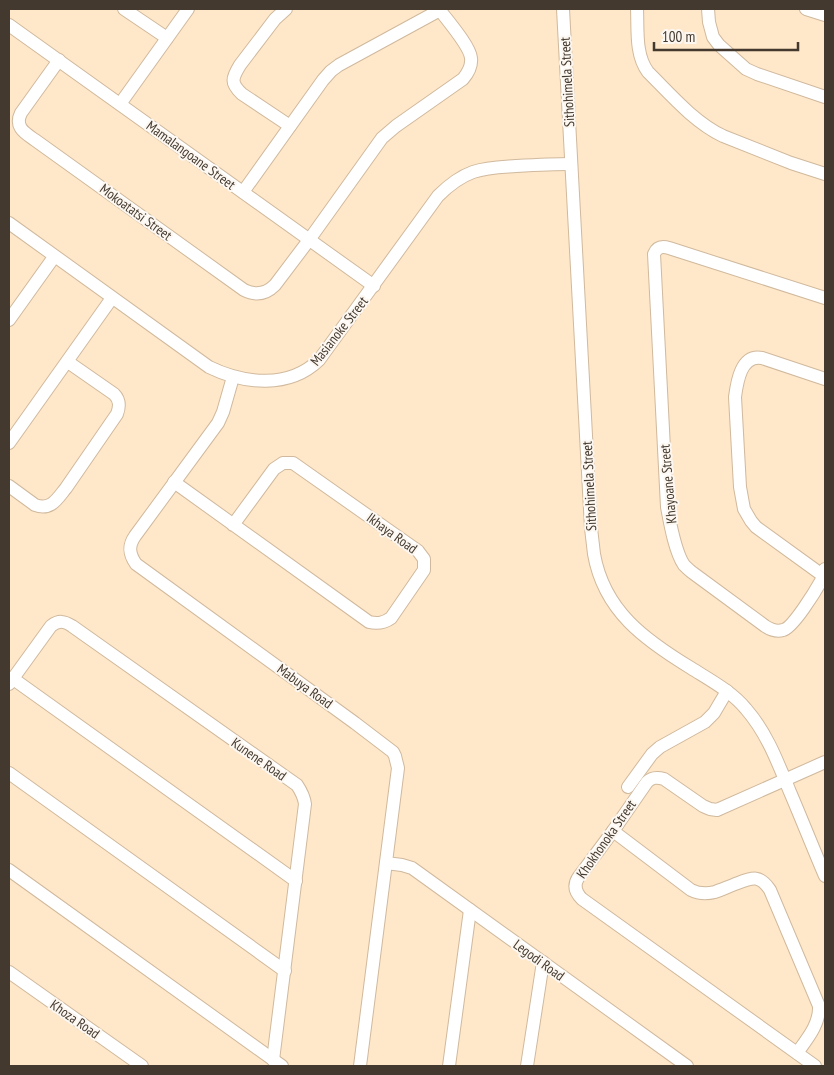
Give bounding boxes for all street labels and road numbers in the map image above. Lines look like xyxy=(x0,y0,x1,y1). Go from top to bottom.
street label: Sithohimela Street xyxy=(556,36,578,127)
street label: Mamalangoane Street xyxy=(143,117,239,193)
street label: Mokoatatsi Street xyxy=(96,180,176,244)
street label: Masianoke Street xyxy=(306,293,372,369)
street label: Sithohimela Street xyxy=(578,440,600,531)
street label: Khayoane Street xyxy=(656,443,680,524)
street label: Ikhaya Road xyxy=(363,509,421,557)
street label: Mabuya Road xyxy=(274,660,336,712)
street label: Kunene Road xyxy=(228,733,290,785)
street label: Khokhonoka Street xyxy=(572,796,640,882)
street label: Legodi Road xyxy=(510,935,568,985)
street label: Khoza Road xyxy=(47,995,103,1043)

